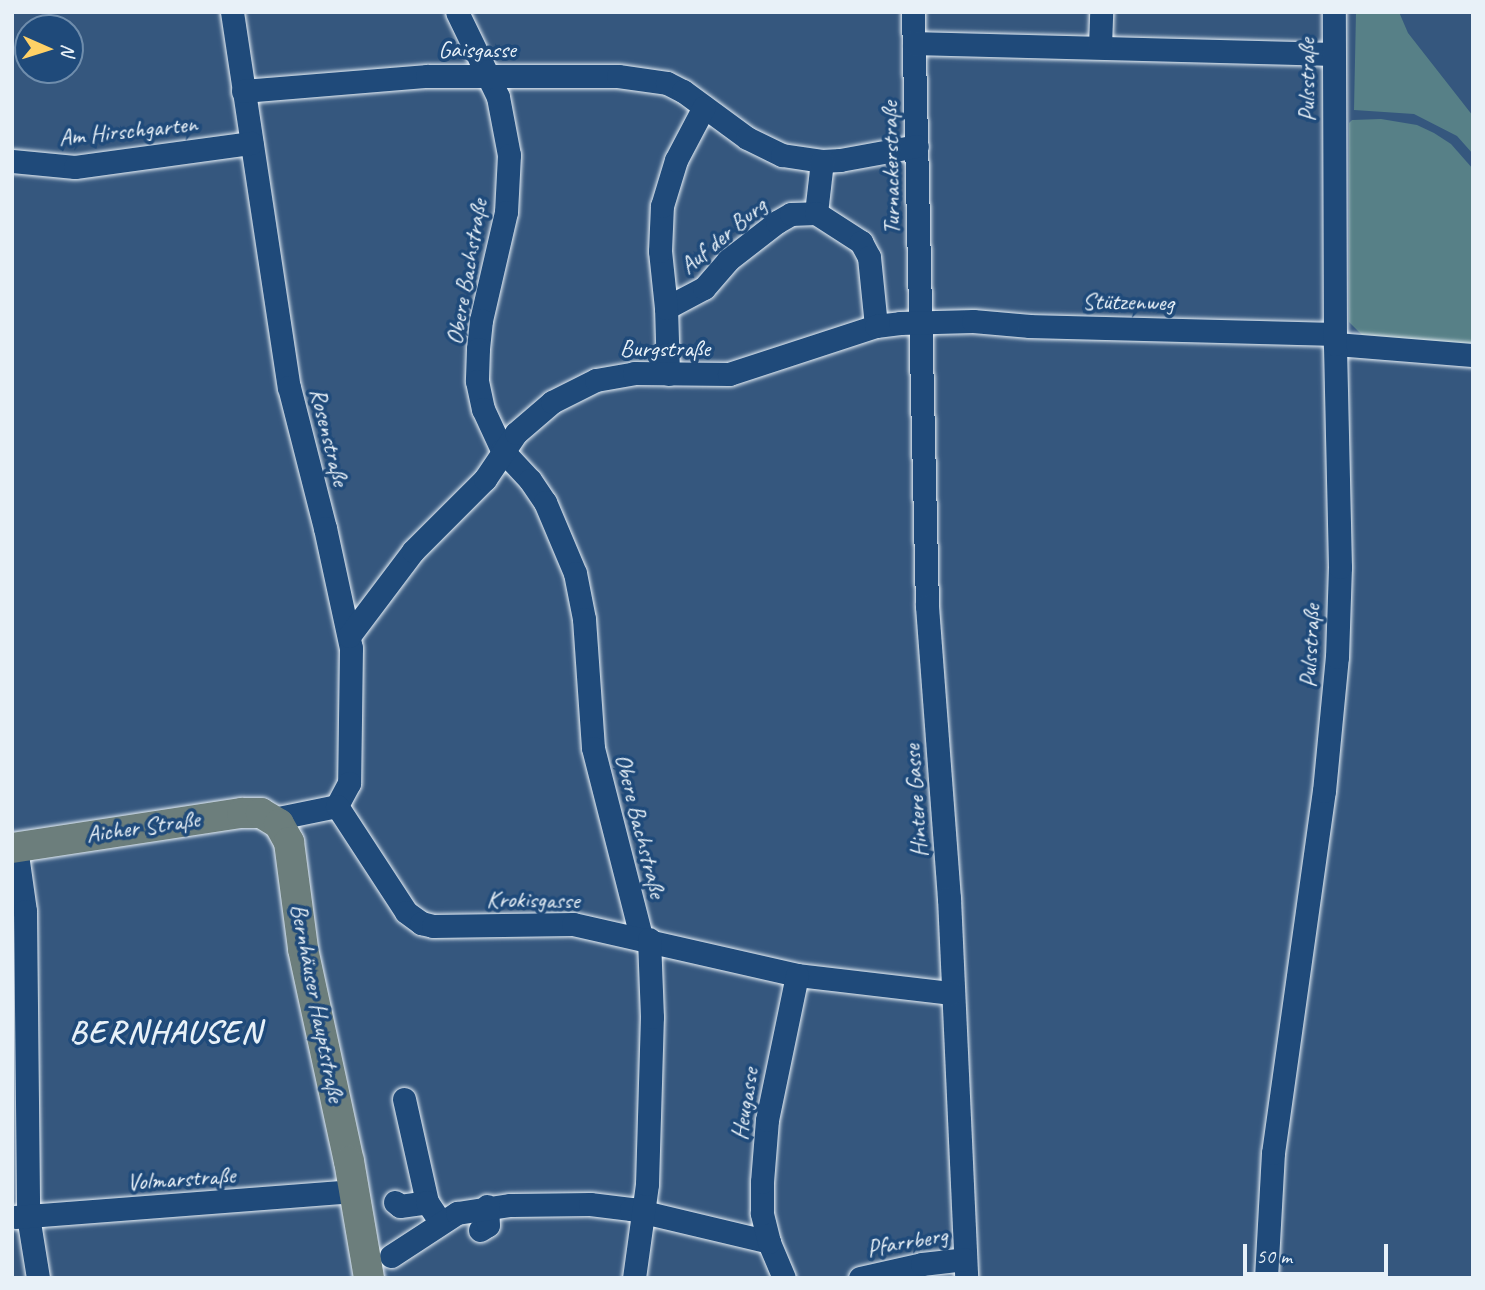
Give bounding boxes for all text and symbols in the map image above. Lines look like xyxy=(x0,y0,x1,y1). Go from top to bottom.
north arrow xyxy=(14,14,84,84)
street label: Gaisgasse xyxy=(438,36,516,64)
street label: Pulsstraße xyxy=(1293,38,1321,122)
text: N xyxy=(56,43,80,56)
street label: Turnackerstraße xyxy=(875,101,907,235)
street label: Am Hirschgarten xyxy=(57,109,199,153)
street label: Auf der Burg xyxy=(674,192,772,280)
street label: Obere Bachstraße xyxy=(440,197,494,347)
street label: Stützenweg xyxy=(1082,287,1174,317)
street label: Burgstraße xyxy=(620,335,710,363)
street label: Rosenstraße xyxy=(303,385,355,489)
street label: Pulsstraße xyxy=(1293,604,1327,688)
street label: Hintere Gasse xyxy=(898,743,934,859)
street label: Obere Bachstraße xyxy=(608,751,672,901)
street label: Aicher Straße xyxy=(84,805,202,849)
street label: Krokisgasse xyxy=(486,885,580,915)
street label: Bernhäuser Hauptstraße xyxy=(284,901,350,1105)
district label: BERNHAUSEN xyxy=(73,1013,259,1051)
street label: Heugasse xyxy=(725,1066,765,1142)
street label: Volmarstraße xyxy=(126,1161,236,1197)
street label: Pfarrberg xyxy=(864,1221,950,1263)
scale bar xyxy=(1247,1230,1392,1274)
text: 50 m xyxy=(1256,1243,1292,1269)

